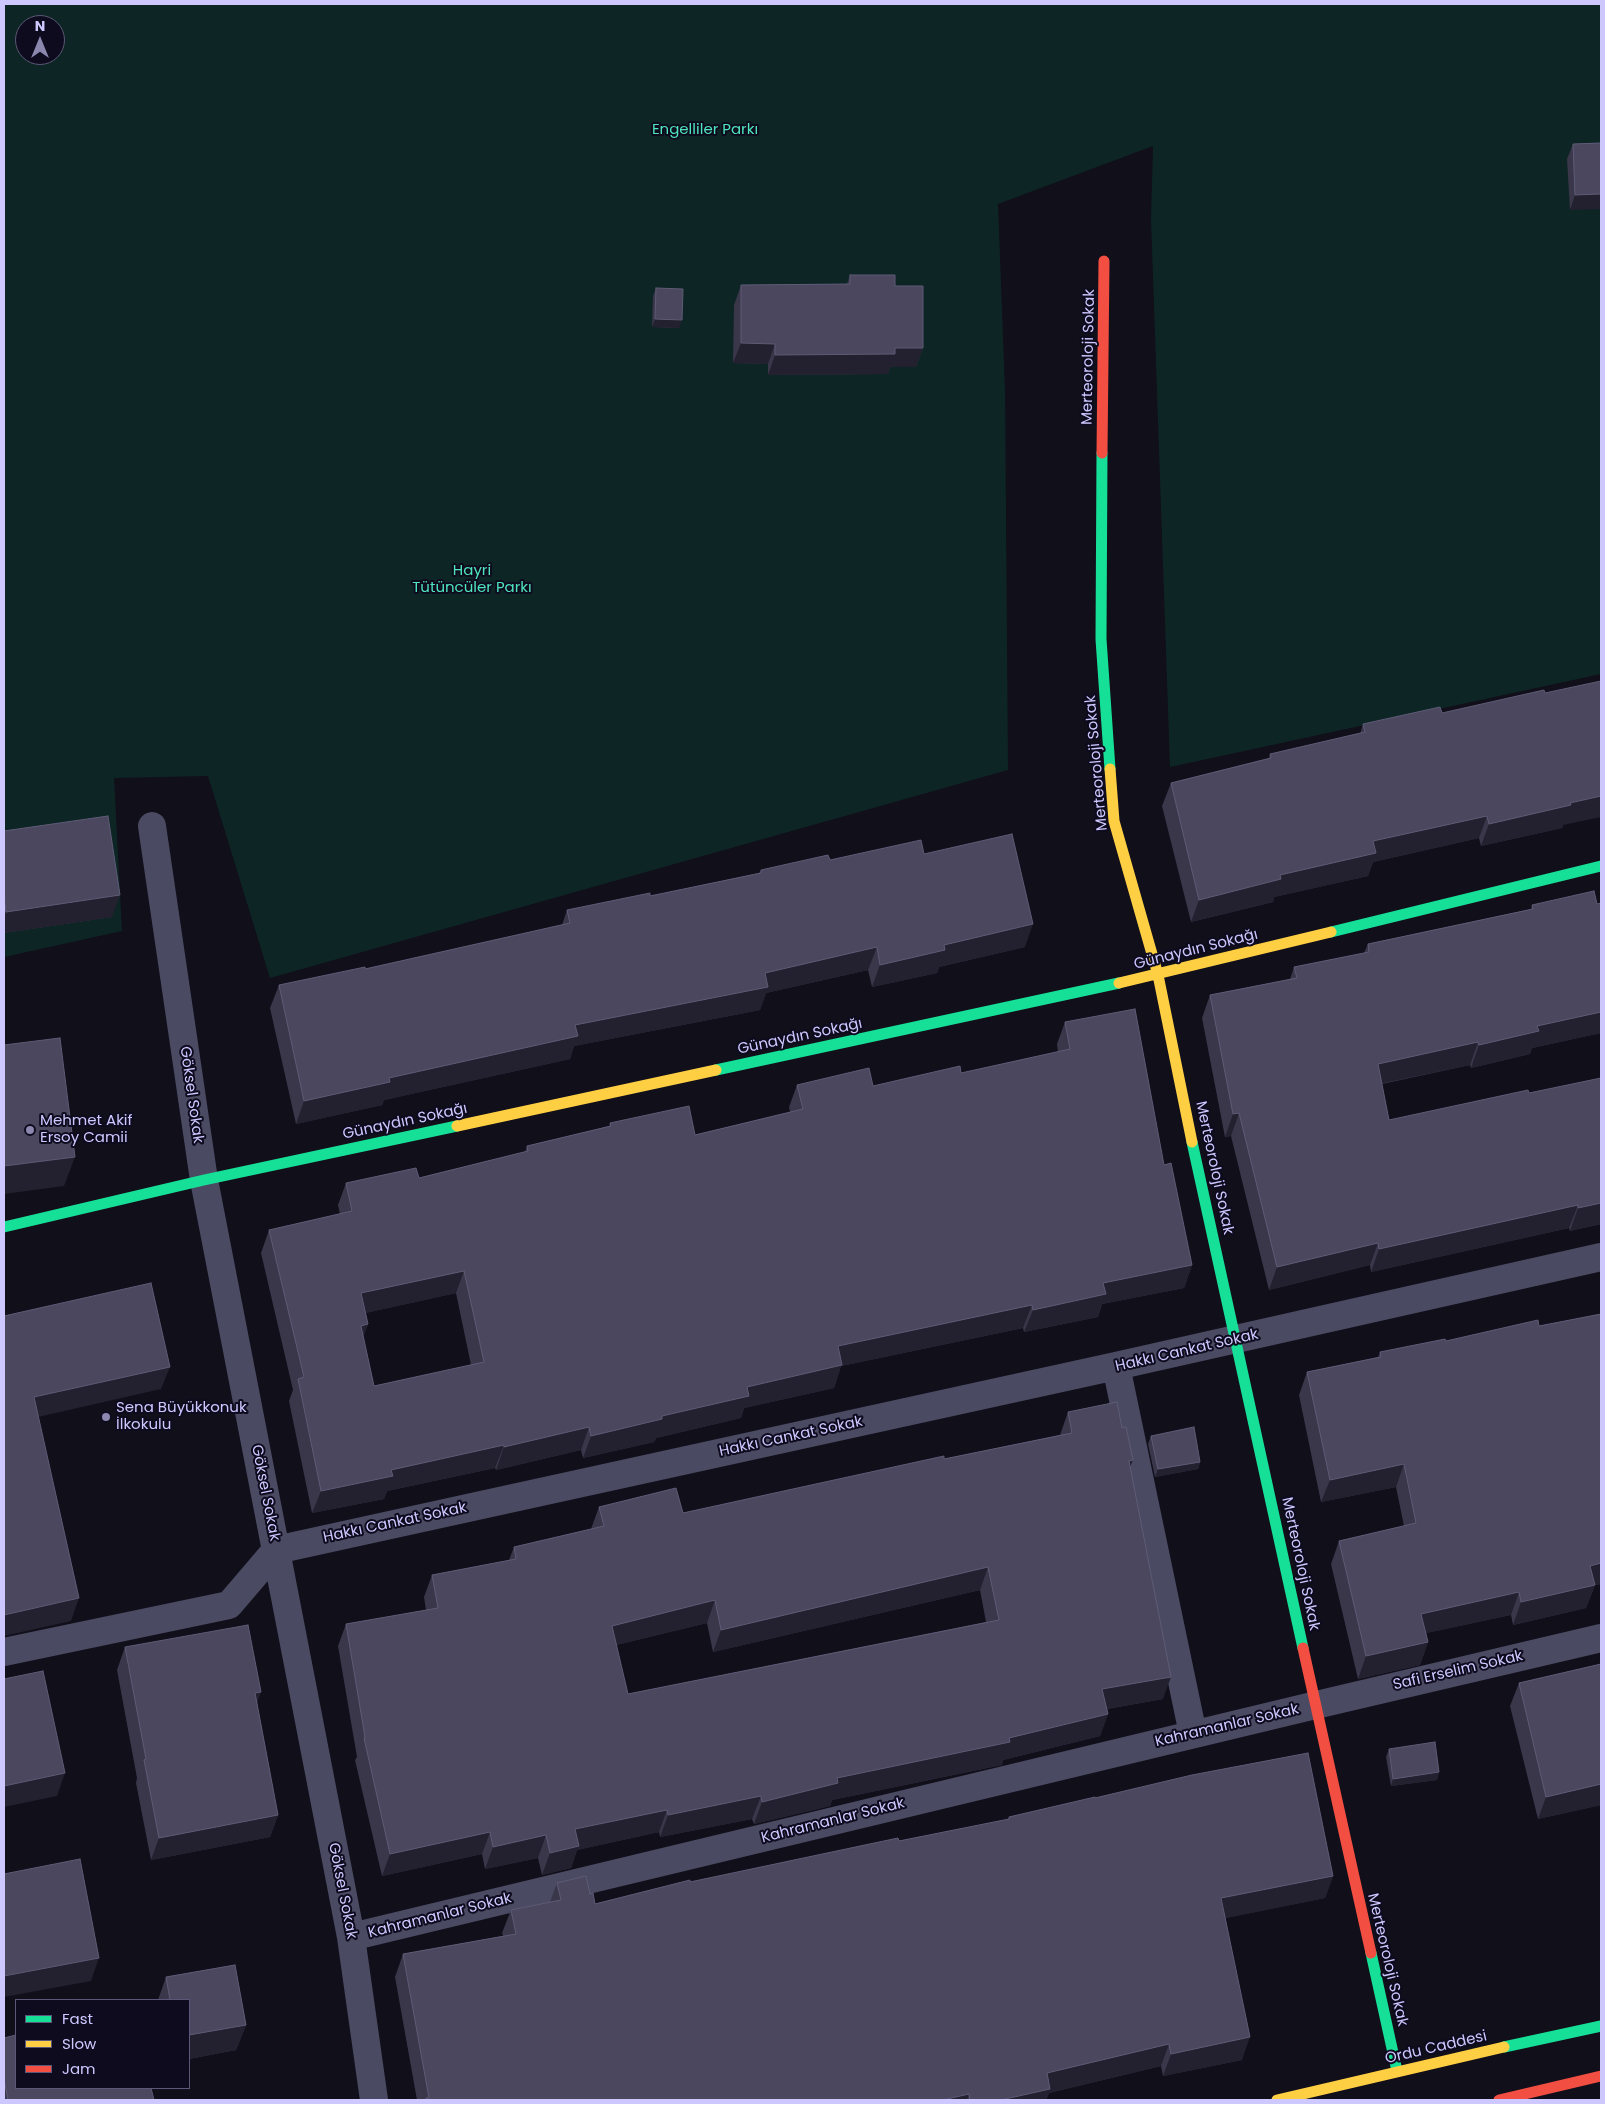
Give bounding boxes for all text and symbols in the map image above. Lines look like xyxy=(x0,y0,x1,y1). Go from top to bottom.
north arrow xyxy=(15,15,65,65)
text: N xyxy=(35,16,45,36)
park label: Engelliler Parkı xyxy=(652,121,758,139)
street label: Merteoroloji Sokak xyxy=(1079,289,1099,425)
park label: Hayri Tütüncüler Parkı xyxy=(412,562,532,597)
street label: Merteoroloji Sokak xyxy=(1082,694,1112,832)
street label: Günaydın Sokağı xyxy=(1132,926,1260,974)
street label: Günaydın Sokağı xyxy=(736,1015,864,1059)
street label: Göksel Sokak xyxy=(175,1045,207,1145)
street label: Günaydın Sokağı xyxy=(341,1100,469,1144)
street label: Merteoroloji Sokak xyxy=(1191,1100,1237,1236)
place label: Mehmet Akif Ersoy Camii xyxy=(40,1112,132,1147)
marker: Mehmet Akif Ersoy Camii xyxy=(24,1124,36,1136)
street label: Hakkı Cankat Sokak xyxy=(1114,1326,1260,1376)
place label: Sena Büyükkonuk İlkokulu xyxy=(116,1399,247,1434)
marker: Sena Büyükkonuk İlkokulu xyxy=(100,1411,112,1423)
street label: Hakkı Cankat Sokak xyxy=(718,1413,864,1461)
street label: Göksel Sokak xyxy=(247,1443,283,1543)
street label: Merteoroloji Sokak xyxy=(1277,1496,1323,1632)
street label: Hakkı Cankat Sokak xyxy=(322,1499,468,1547)
street label: Safi Erselim Sokak xyxy=(1391,1647,1525,1695)
street label: Kahramanlar Sokak xyxy=(1153,1701,1301,1751)
street label: Kahramanlar Sokak xyxy=(759,1794,907,1848)
street label: Göksel Sokak xyxy=(324,1841,360,1941)
street label: Kahramanlar Sokak xyxy=(366,1889,514,1943)
street label: Merteoroloji Sokak xyxy=(1363,1892,1411,2028)
legend xyxy=(15,1999,190,2089)
text: Fast xyxy=(62,2008,93,2029)
street label: Ordu Caddesi xyxy=(1383,2028,1489,2068)
text: Slow xyxy=(62,2033,96,2054)
text: Jam xyxy=(62,2058,96,2079)

